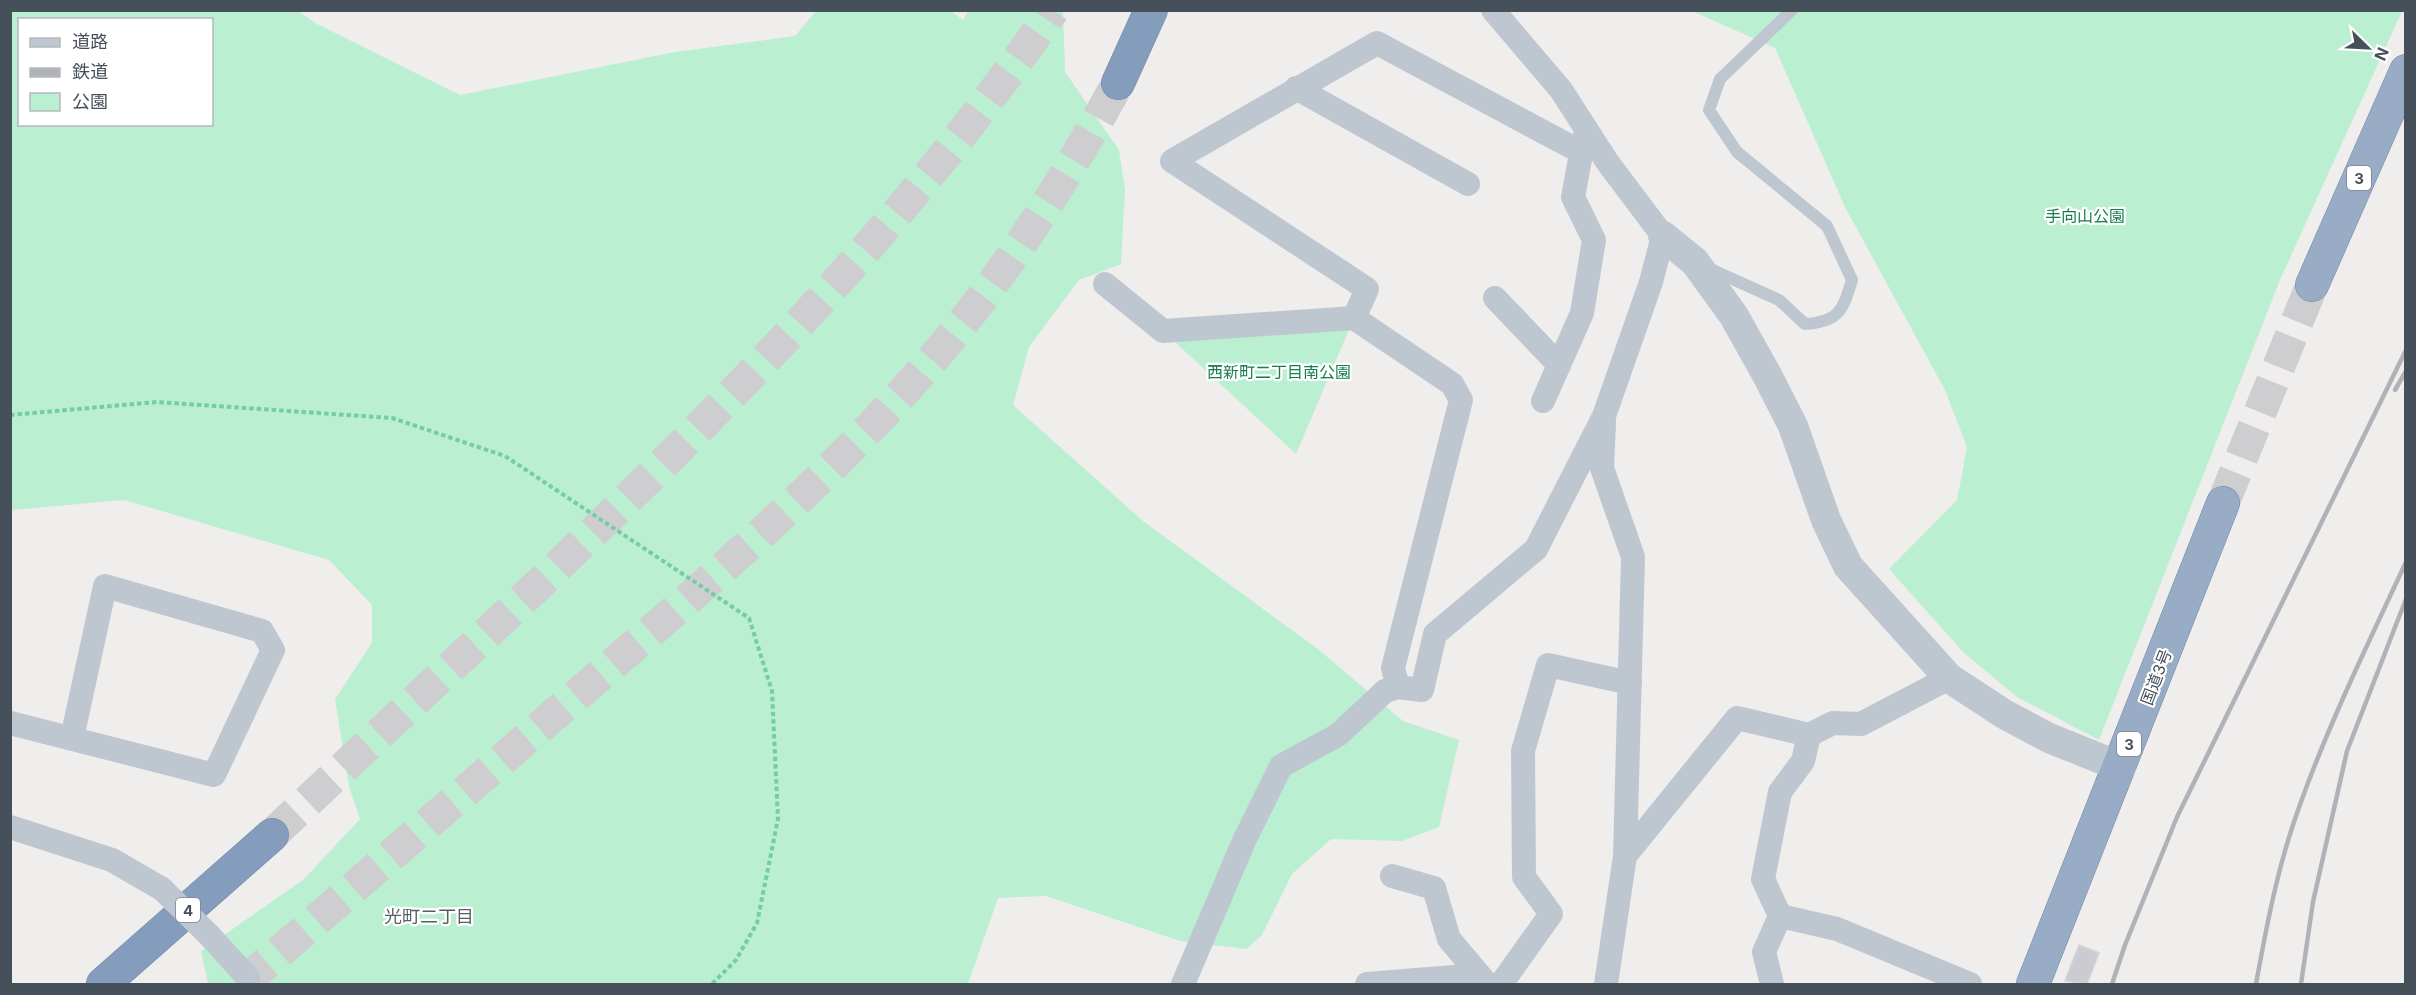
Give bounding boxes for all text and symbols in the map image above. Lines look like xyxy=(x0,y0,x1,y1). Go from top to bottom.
legend xyxy=(18,18,213,126)
north arrow xyxy=(2338,18,2398,78)
text: 道路 xyxy=(72,31,108,52)
text: N xyxy=(2370,44,2393,64)
text: 鉄道 xyxy=(72,61,108,82)
text: 公園 xyxy=(72,91,108,112)
road number: 3 xyxy=(2347,166,2371,190)
park label: 手向山公園 xyxy=(2045,206,2125,226)
park label: 西新町二丁目南公園 xyxy=(1207,362,1351,382)
street label: 国道3号 xyxy=(2136,646,2176,708)
road number: 3 xyxy=(2117,732,2141,756)
road number: 4 xyxy=(176,898,200,922)
district label: 光町二丁目 xyxy=(384,906,474,927)

